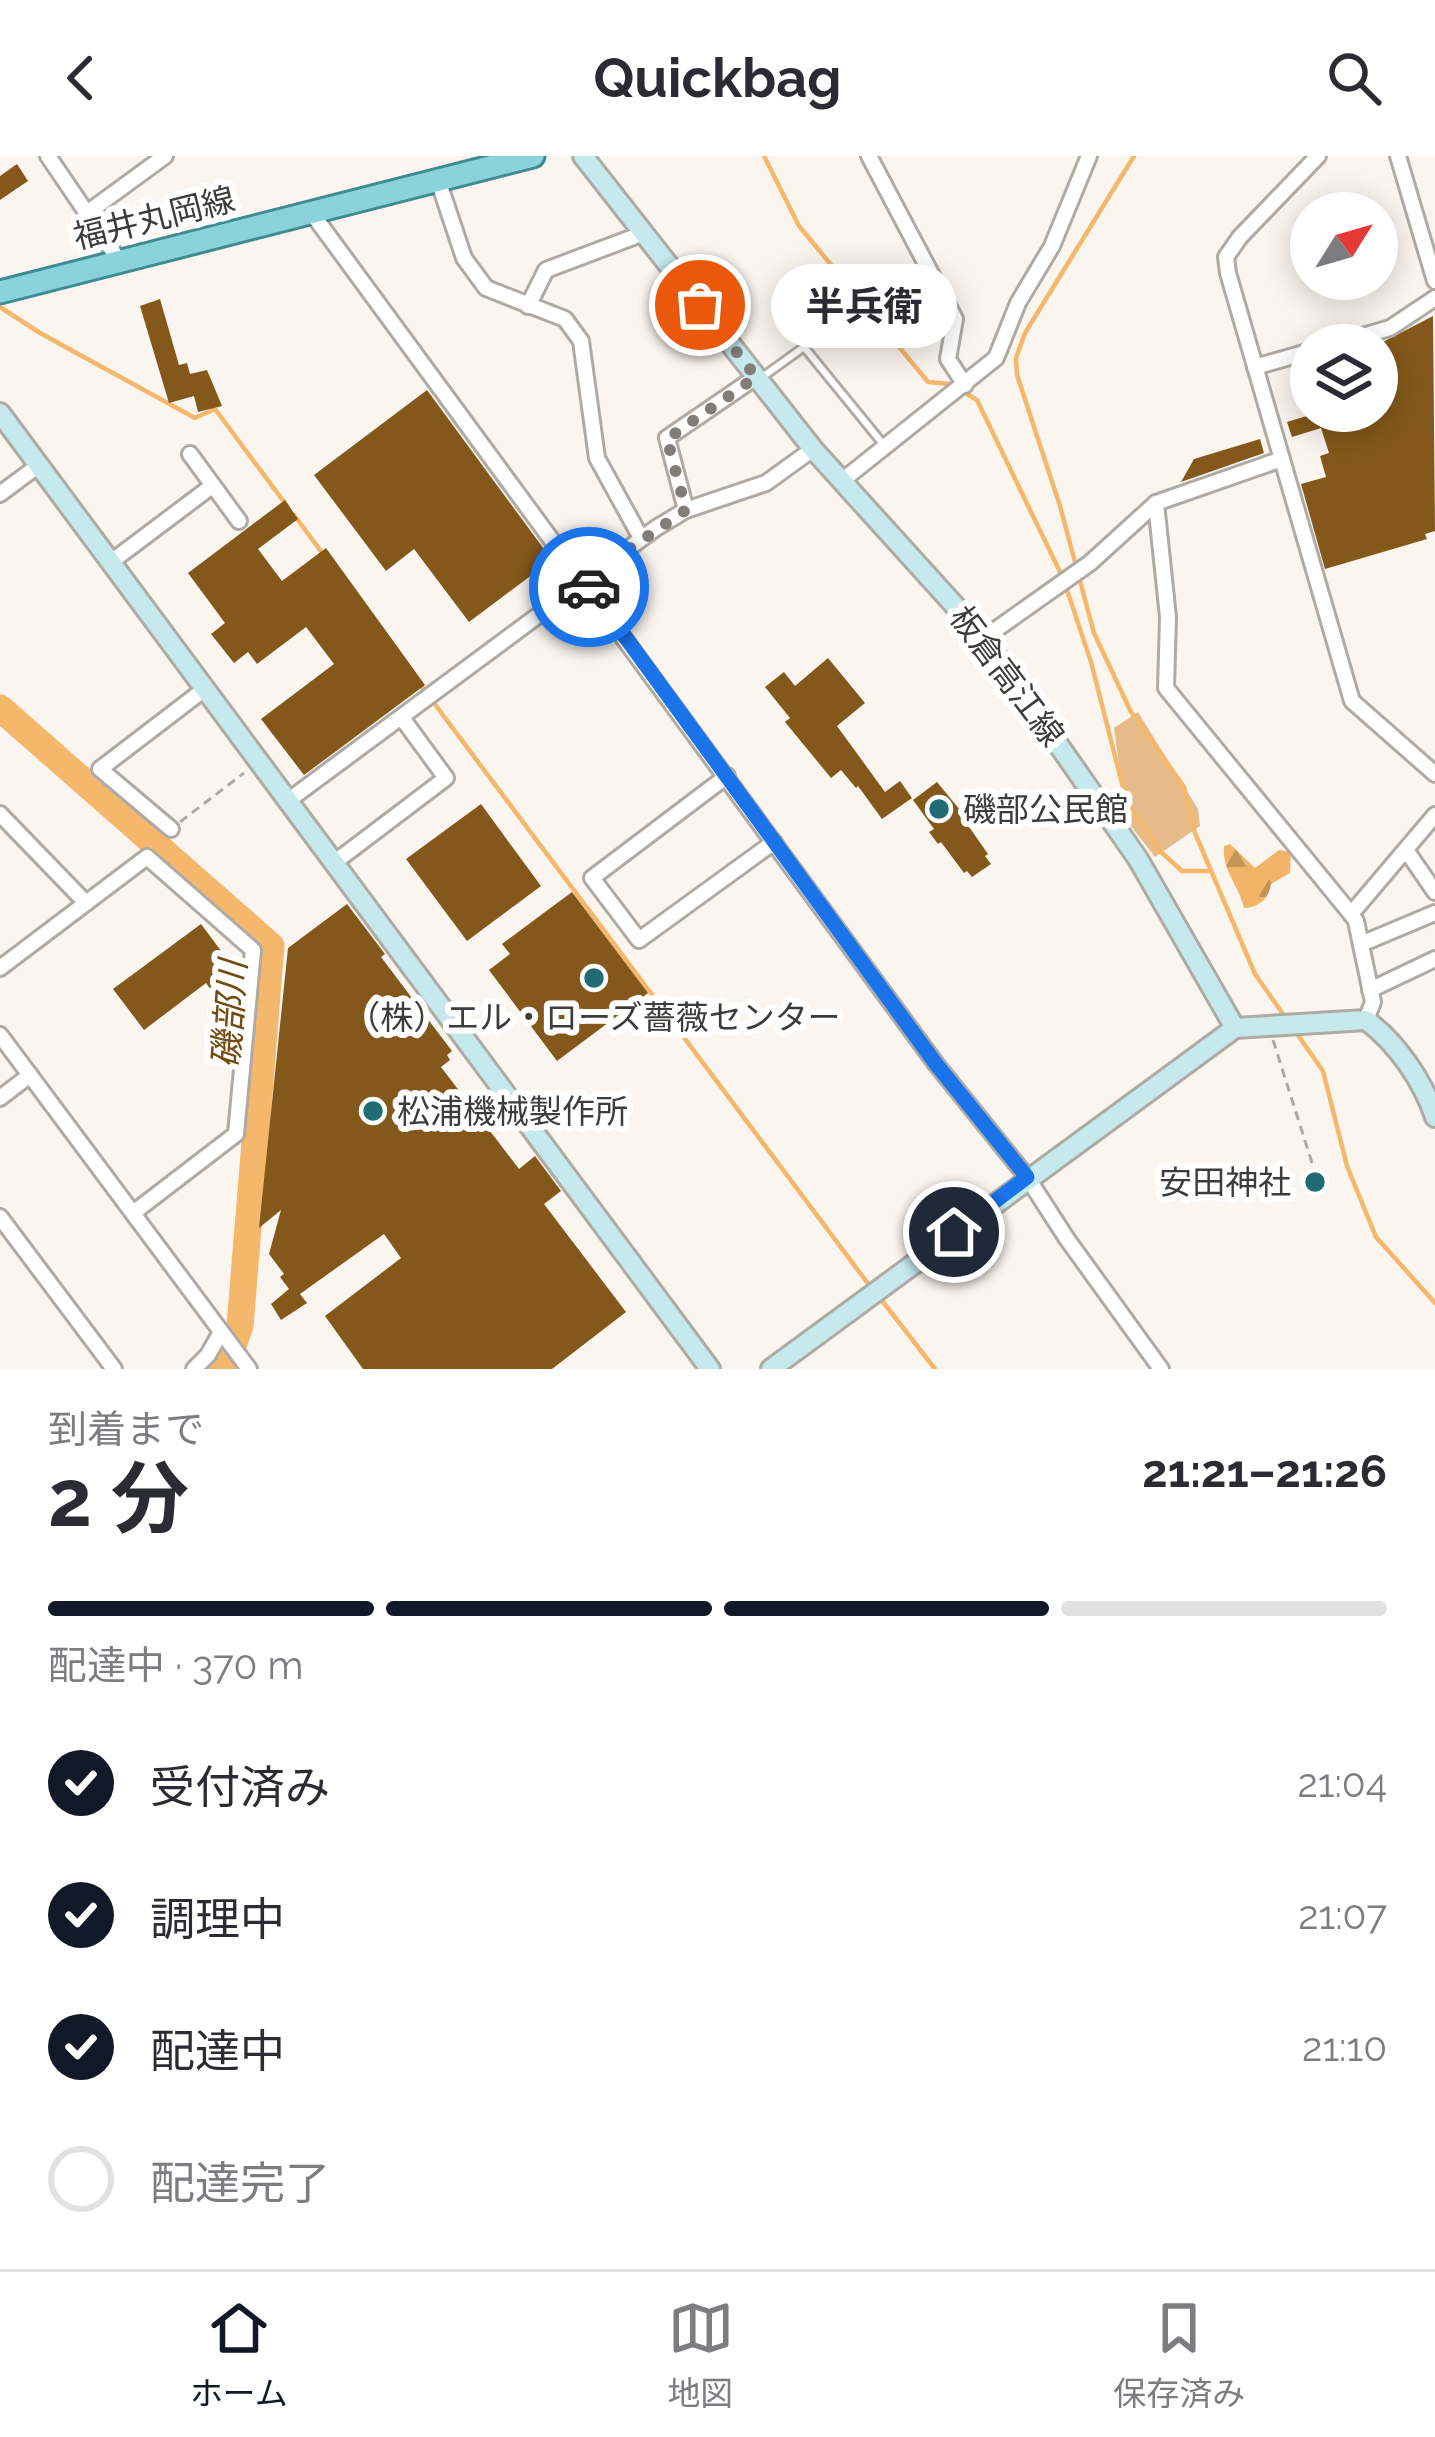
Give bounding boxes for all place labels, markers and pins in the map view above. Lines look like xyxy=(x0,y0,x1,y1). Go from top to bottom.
pin xyxy=(649,254,751,356)
callout: 半兵衛 xyxy=(772,263,958,347)
place label: 磯部公民館 xyxy=(963,790,1128,829)
marker: 磯部公民館 xyxy=(926,796,952,822)
marker: （株）エル・ローズ薔薇センター xyxy=(581,965,607,991)
place label: （株）エル・ローズ薔薇センター xyxy=(347,998,841,1037)
place label: 松浦機械製作所 xyxy=(397,1092,628,1131)
marker: 松浦機械製作所 xyxy=(360,1098,386,1124)
place label: 安田神社 xyxy=(1159,1163,1291,1202)
marker: 安田神社 xyxy=(1302,1169,1328,1195)
pin xyxy=(903,1181,1005,1283)

